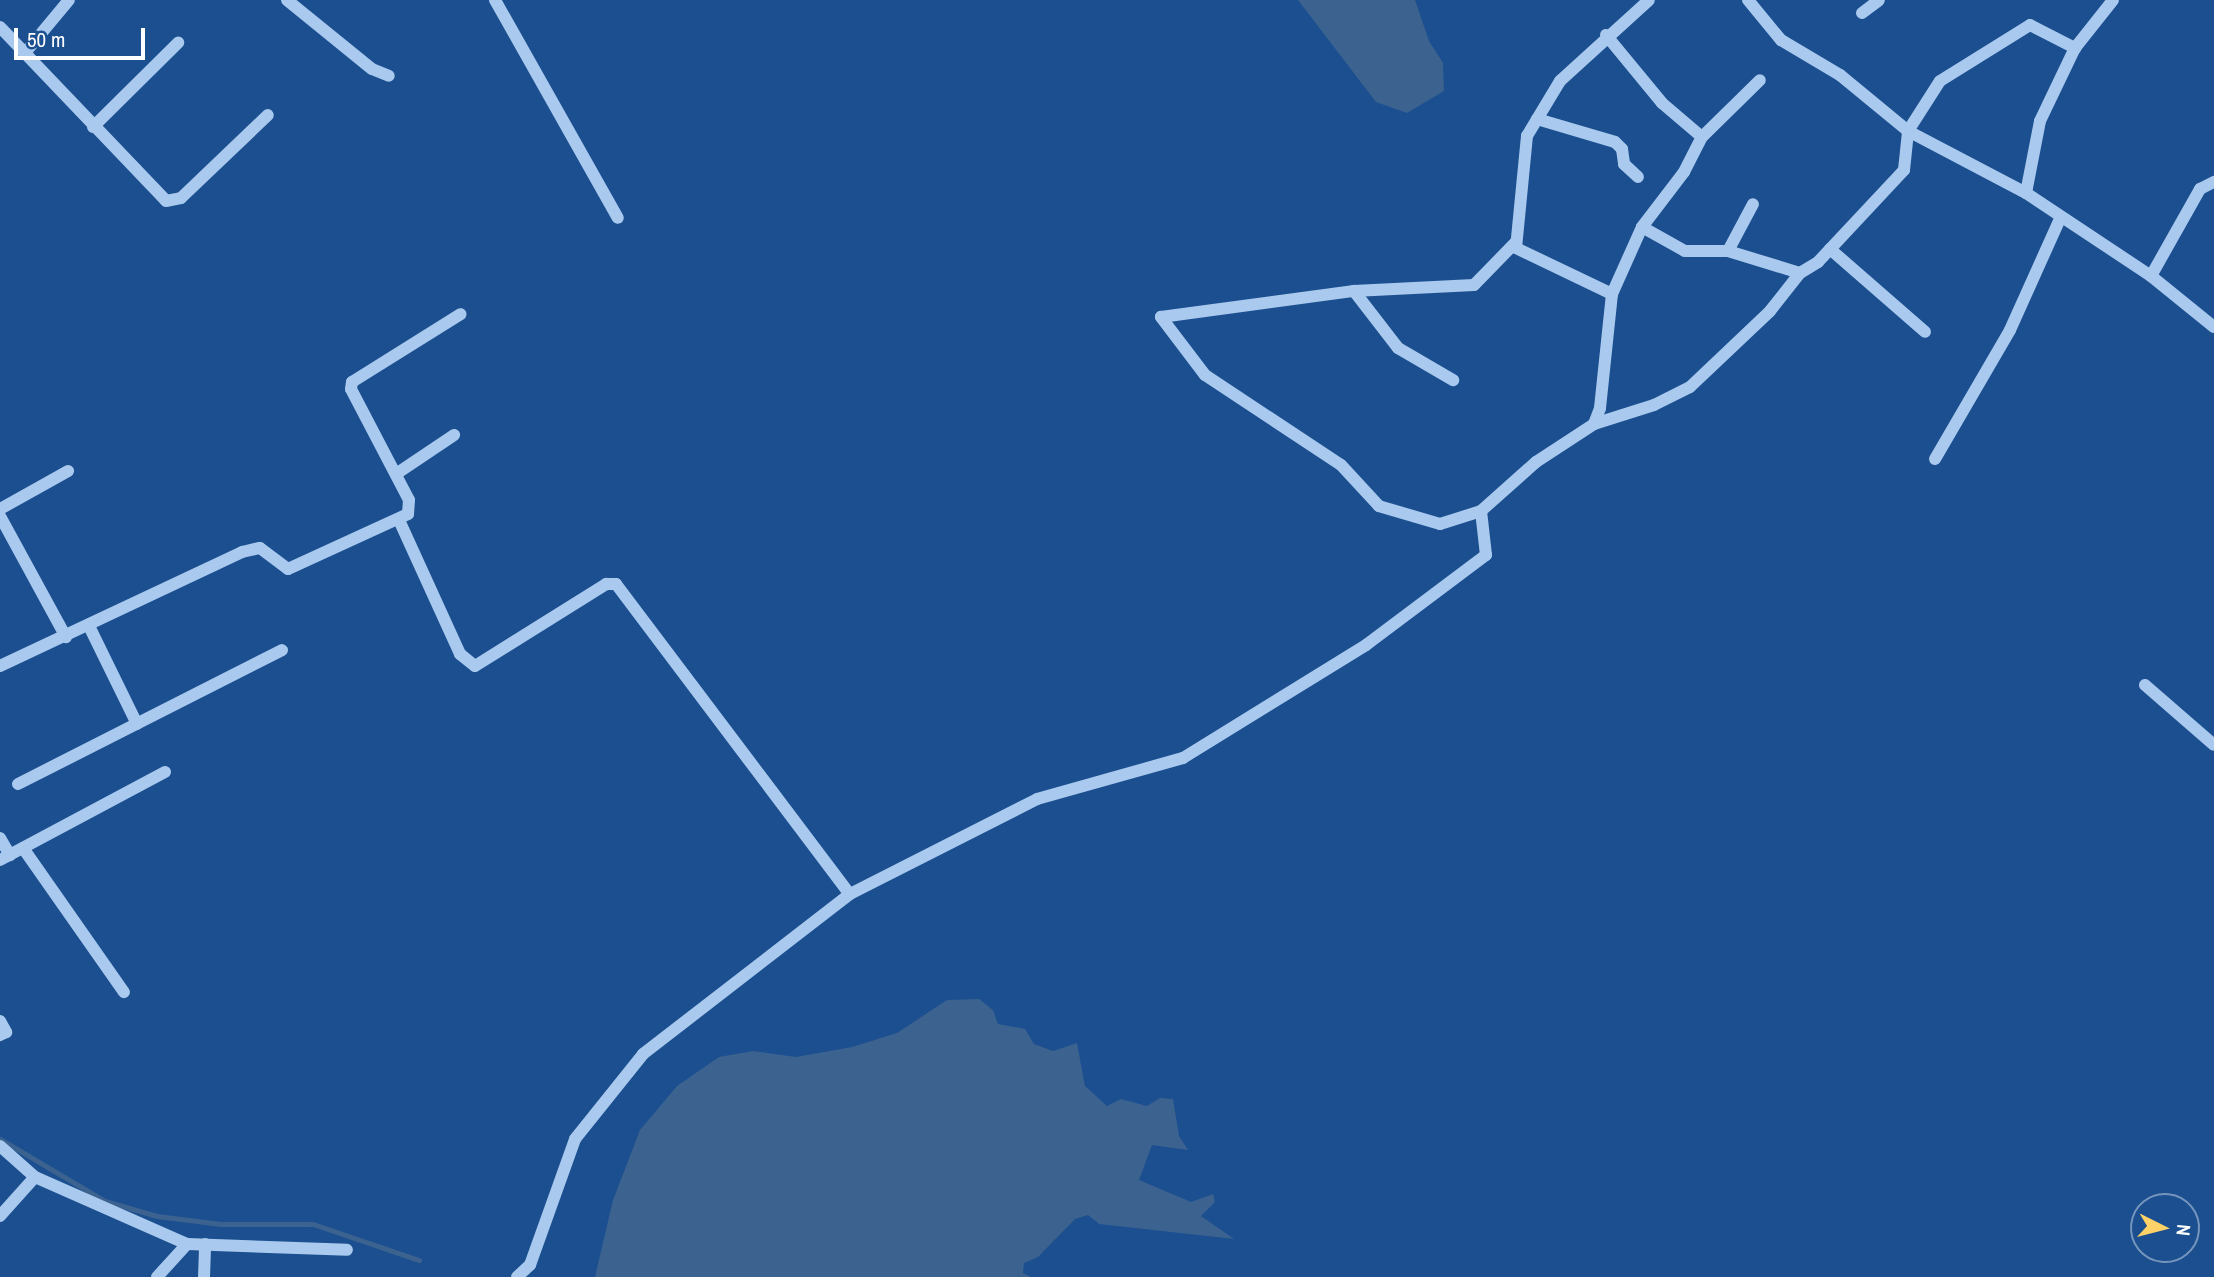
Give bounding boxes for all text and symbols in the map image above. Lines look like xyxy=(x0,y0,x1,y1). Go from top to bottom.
scale bar xyxy=(18,14,149,58)
text: 50 m xyxy=(27,25,65,54)
north arrow xyxy=(2130,1193,2200,1263)
text: N xyxy=(2170,1223,2197,1237)

